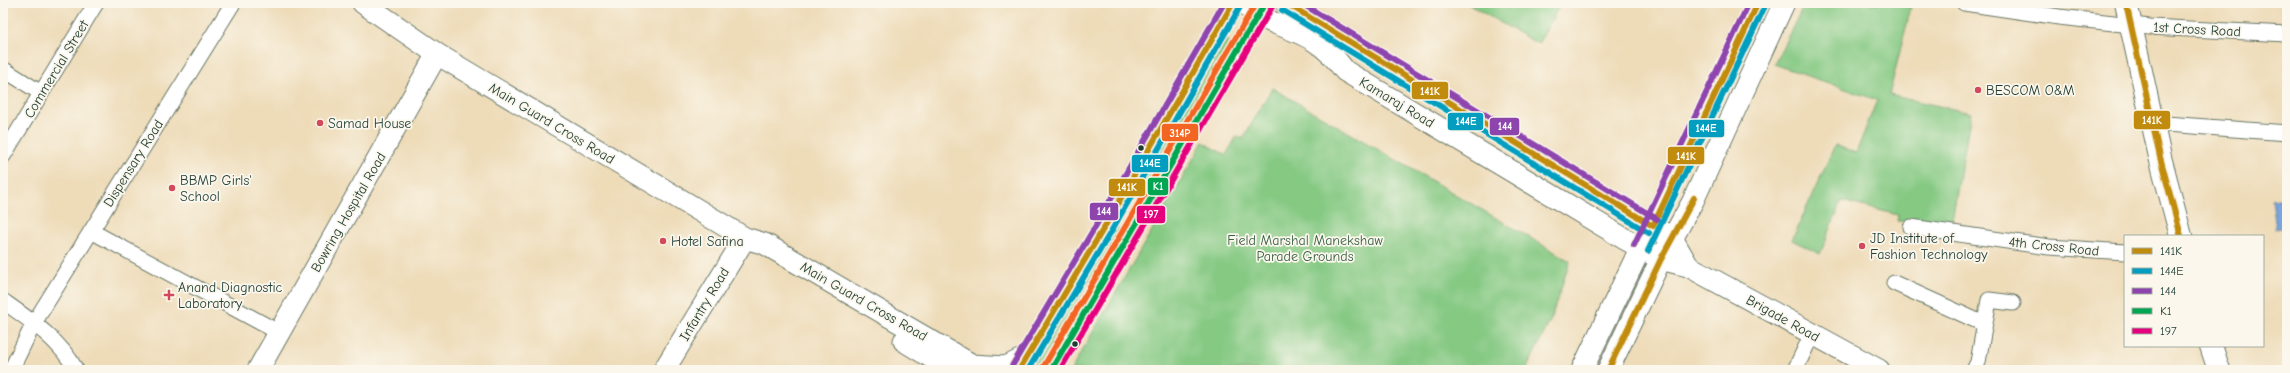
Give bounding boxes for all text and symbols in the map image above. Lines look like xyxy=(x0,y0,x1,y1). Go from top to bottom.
street label: Commercial Street xyxy=(20,16,93,121)
street label: 1st Cross Road xyxy=(2153,19,2241,40)
street label: Kamaraj Road xyxy=(1356,73,1437,131)
street label: Main Guard Cross Road xyxy=(486,79,618,168)
line badge: 141K xyxy=(1411,81,1449,100)
place label: BESCOM O&M xyxy=(1986,82,2075,99)
text: 141K xyxy=(1420,85,1440,98)
marker: BESCOM O&M xyxy=(1973,85,1983,95)
line badge: 141K xyxy=(2133,110,2171,130)
line badge: 144E xyxy=(1447,112,1484,131)
text: 141K xyxy=(2142,114,2162,127)
place label: Samad House xyxy=(328,115,411,132)
text: 144E xyxy=(1455,115,1477,128)
street label: Dispensary Road xyxy=(100,116,167,210)
line badge: 144 xyxy=(1489,117,1520,136)
marker: Samad House xyxy=(315,118,325,128)
line badge: 144E xyxy=(1688,119,1725,138)
text: 144 xyxy=(1498,120,1512,133)
text: 144E xyxy=(1695,122,1717,135)
line badge: 314P xyxy=(1161,123,1199,142)
text: 314P xyxy=(1170,127,1190,140)
unlabelled marker xyxy=(1136,143,1146,153)
line badge: 141K xyxy=(1667,146,1705,165)
street label: Bowring Hospital Road xyxy=(307,149,390,275)
text: 141K xyxy=(1676,150,1696,163)
line badge: 144E xyxy=(1131,154,1169,173)
text: 144E xyxy=(1139,157,1161,170)
place label: BBMP Girls' School xyxy=(180,172,252,205)
line badge: K1 xyxy=(1147,177,1169,196)
line badge: 141K xyxy=(1108,178,1146,197)
text: K1 xyxy=(1153,180,1163,193)
text: 141K xyxy=(1117,181,1137,194)
marker: BBMP Girls' School xyxy=(167,183,177,193)
line badge: 144 xyxy=(1089,202,1119,221)
text: 144 xyxy=(1097,205,1111,218)
line badge: 197 xyxy=(1136,205,1166,224)
text: 197 xyxy=(1143,208,1159,221)
place label: JD Institute of Fashion Technology xyxy=(1870,230,1988,263)
park label: Field Marshal Manekshaw Parade Grounds xyxy=(1227,232,1383,265)
place label: Hotel Safina xyxy=(671,233,744,250)
street label: 4th Cross Road xyxy=(2008,233,2100,260)
legend xyxy=(2124,235,2264,347)
marker: Hotel Safina xyxy=(658,236,668,246)
marker: JD Institute of Fashion Technology xyxy=(1857,241,1867,251)
text: 141K xyxy=(2160,244,2182,258)
street label: Main Guard Cross Road xyxy=(797,258,930,345)
street label: Infantry Road xyxy=(676,264,733,344)
text: 144E xyxy=(2160,264,2184,278)
place label: Anand Diagnostic Laboratory xyxy=(178,279,283,312)
text: 144 xyxy=(2160,284,2177,298)
marker: Anand Diagnostic Laboratory xyxy=(163,289,175,301)
street label: Brigade Road xyxy=(1743,291,1822,346)
text: K1 xyxy=(2160,304,2172,318)
text: 197 xyxy=(2160,324,2177,338)
unlabelled marker xyxy=(1070,339,1080,349)

